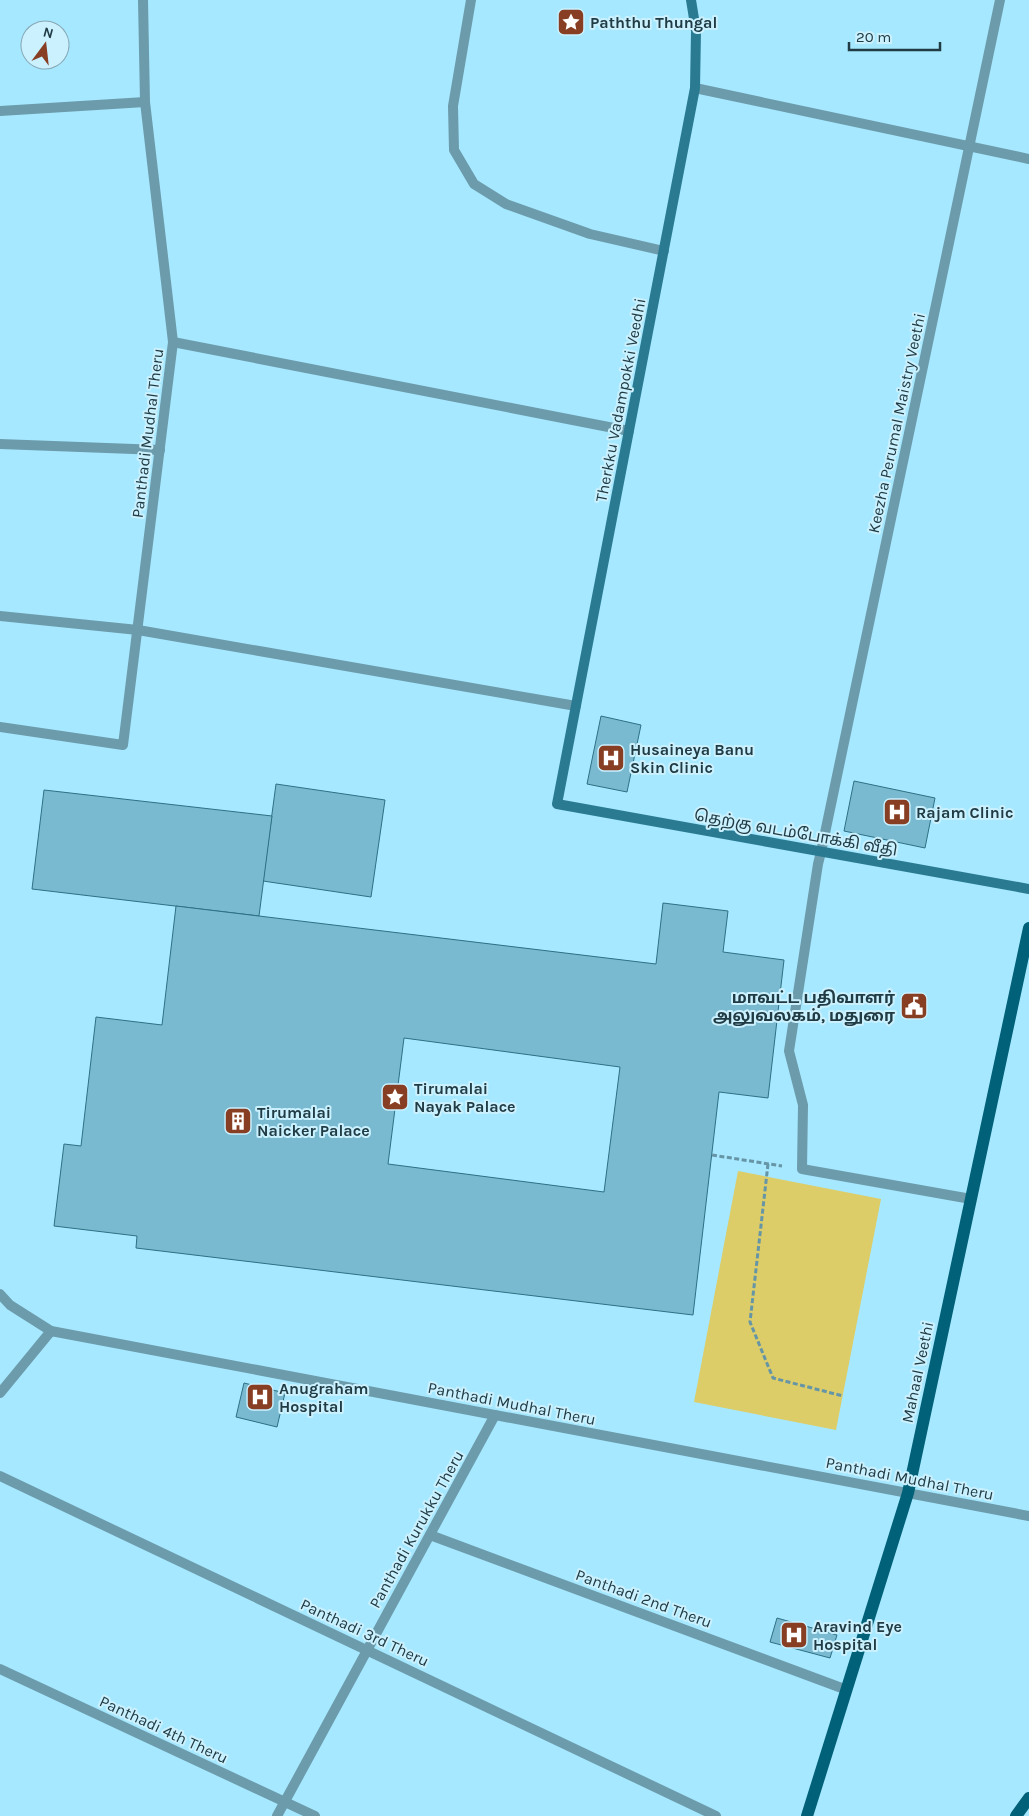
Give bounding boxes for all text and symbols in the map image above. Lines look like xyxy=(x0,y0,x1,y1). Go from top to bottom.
place icon: Paththu Thungal xyxy=(556,7,586,37)
place label: Paththu Thungal xyxy=(590,13,717,32)
north arrow xyxy=(20,20,70,70)
scale bar xyxy=(849,20,940,52)
text: N xyxy=(41,23,55,42)
text: 20 m xyxy=(856,28,891,46)
street label: Therkku Vadampokki Veedhi xyxy=(591,297,650,504)
street label: Keezha Perumal Maistry Veethi xyxy=(864,311,929,535)
street label: Panthadi Mudhal Theru xyxy=(128,347,167,519)
place label: Husaineya Banu Skin Clinic xyxy=(630,740,754,777)
hospital icon: Husaineya Banu Skin Clinic xyxy=(596,743,626,773)
hospital icon: Rajam Clinic xyxy=(882,797,912,827)
place label: Rajam Clinic xyxy=(916,803,1014,822)
street label: தெற்கு வடம்போக்கி வீதி xyxy=(693,805,899,862)
place label: மாவட்ட பதிவாளர் அலுவலகம், மதுரை xyxy=(713,988,895,1026)
public building icon: மாவட்ட பதிவாளர் அலுவலகம், மதுரை xyxy=(899,991,929,1021)
place label: Tirumalai Nayak Palace xyxy=(414,1079,516,1116)
place icon: Tirumalai Nayak Palace xyxy=(380,1082,410,1112)
place label: Tirumalai Naicker Palace xyxy=(257,1103,370,1140)
building icon: Tirumalai Naicker Palace xyxy=(223,1106,253,1136)
street label: Mahaal Veethi xyxy=(897,1320,938,1425)
street label: Panthadi Mudhal Theru xyxy=(426,1378,597,1429)
place label: Anugraham Hospital xyxy=(279,1379,368,1416)
hospital icon: Anugraham Hospital xyxy=(245,1382,275,1412)
street label: Panthadi Kurukku Theru xyxy=(365,1447,468,1612)
street label: Panthadi Mudhal Theru xyxy=(824,1453,995,1504)
street label: Panthadi 2nd Theru xyxy=(573,1565,714,1632)
street label: Panthadi 3rd Theru xyxy=(297,1594,432,1671)
place label: Aravind Eye Hospital xyxy=(813,1617,902,1654)
hospital icon: Aravind Eye Hospital xyxy=(779,1620,809,1650)
street label: Panthadi 4th Theru xyxy=(97,1691,231,1768)

